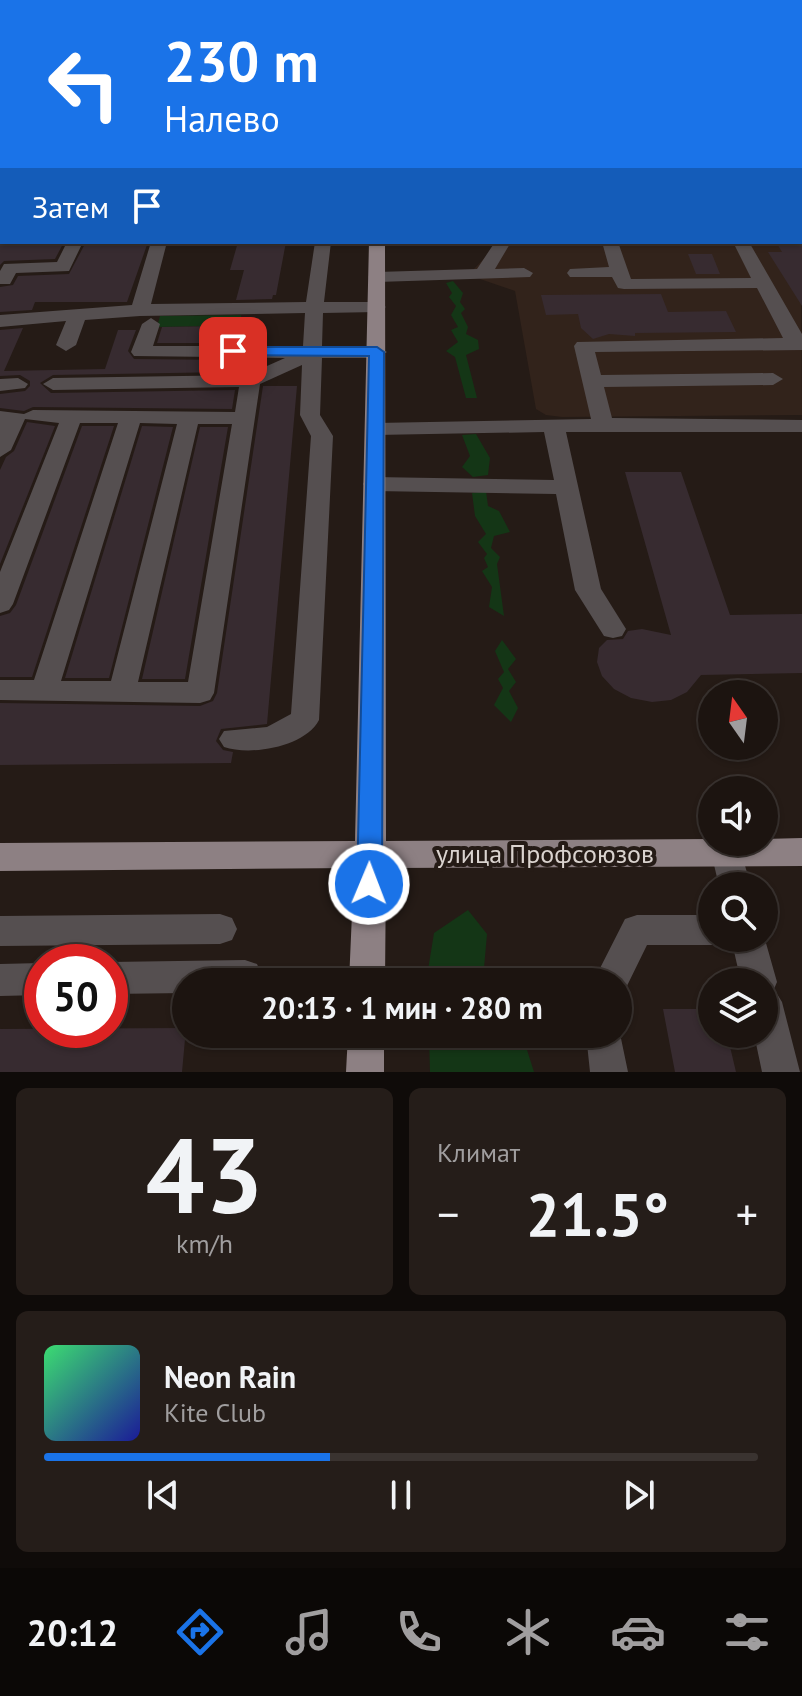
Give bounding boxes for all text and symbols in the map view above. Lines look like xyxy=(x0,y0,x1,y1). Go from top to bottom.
text: 230 m xyxy=(164,25,319,97)
icon: left xyxy=(32,32,136,136)
text: Налево xyxy=(164,95,280,142)
icon: arrive xyxy=(125,184,169,228)
text: Затем xyxy=(32,187,109,226)
pin xyxy=(199,317,267,385)
icon: arrive xyxy=(211,329,255,373)
north arrow xyxy=(698,680,778,760)
map controls xyxy=(698,680,778,1048)
button: sound xyxy=(698,776,778,856)
street label: улица Профсоюзов xyxy=(436,837,654,870)
position arrow xyxy=(327,842,411,926)
button: search xyxy=(698,872,778,952)
speed limit sign: 50 xyxy=(24,944,128,1048)
button: layers xyxy=(698,968,778,1048)
text: 20:13 · 1 мин · 280 m xyxy=(261,988,543,1027)
text: 43 xyxy=(146,1107,263,1242)
text: Климат xyxy=(437,1136,520,1169)
text: 21.5° xyxy=(526,1175,669,1253)
text: − xyxy=(437,1185,459,1242)
text: + xyxy=(736,1185,758,1242)
text: km/h xyxy=(176,1227,233,1260)
text: Neon Rain xyxy=(164,1357,296,1396)
text: Kite Club xyxy=(164,1396,266,1429)
icon: previous xyxy=(141,1473,185,1517)
icon: pause xyxy=(379,1473,423,1517)
icon: next xyxy=(617,1473,661,1517)
icon: directions xyxy=(172,1604,228,1660)
icon: music xyxy=(281,1604,337,1660)
icon: phone xyxy=(391,1604,447,1660)
icon: climate xyxy=(500,1604,556,1660)
icon: car xyxy=(610,1604,666,1660)
icon: filters xyxy=(719,1604,775,1660)
text: 20:12 xyxy=(27,1609,118,1656)

